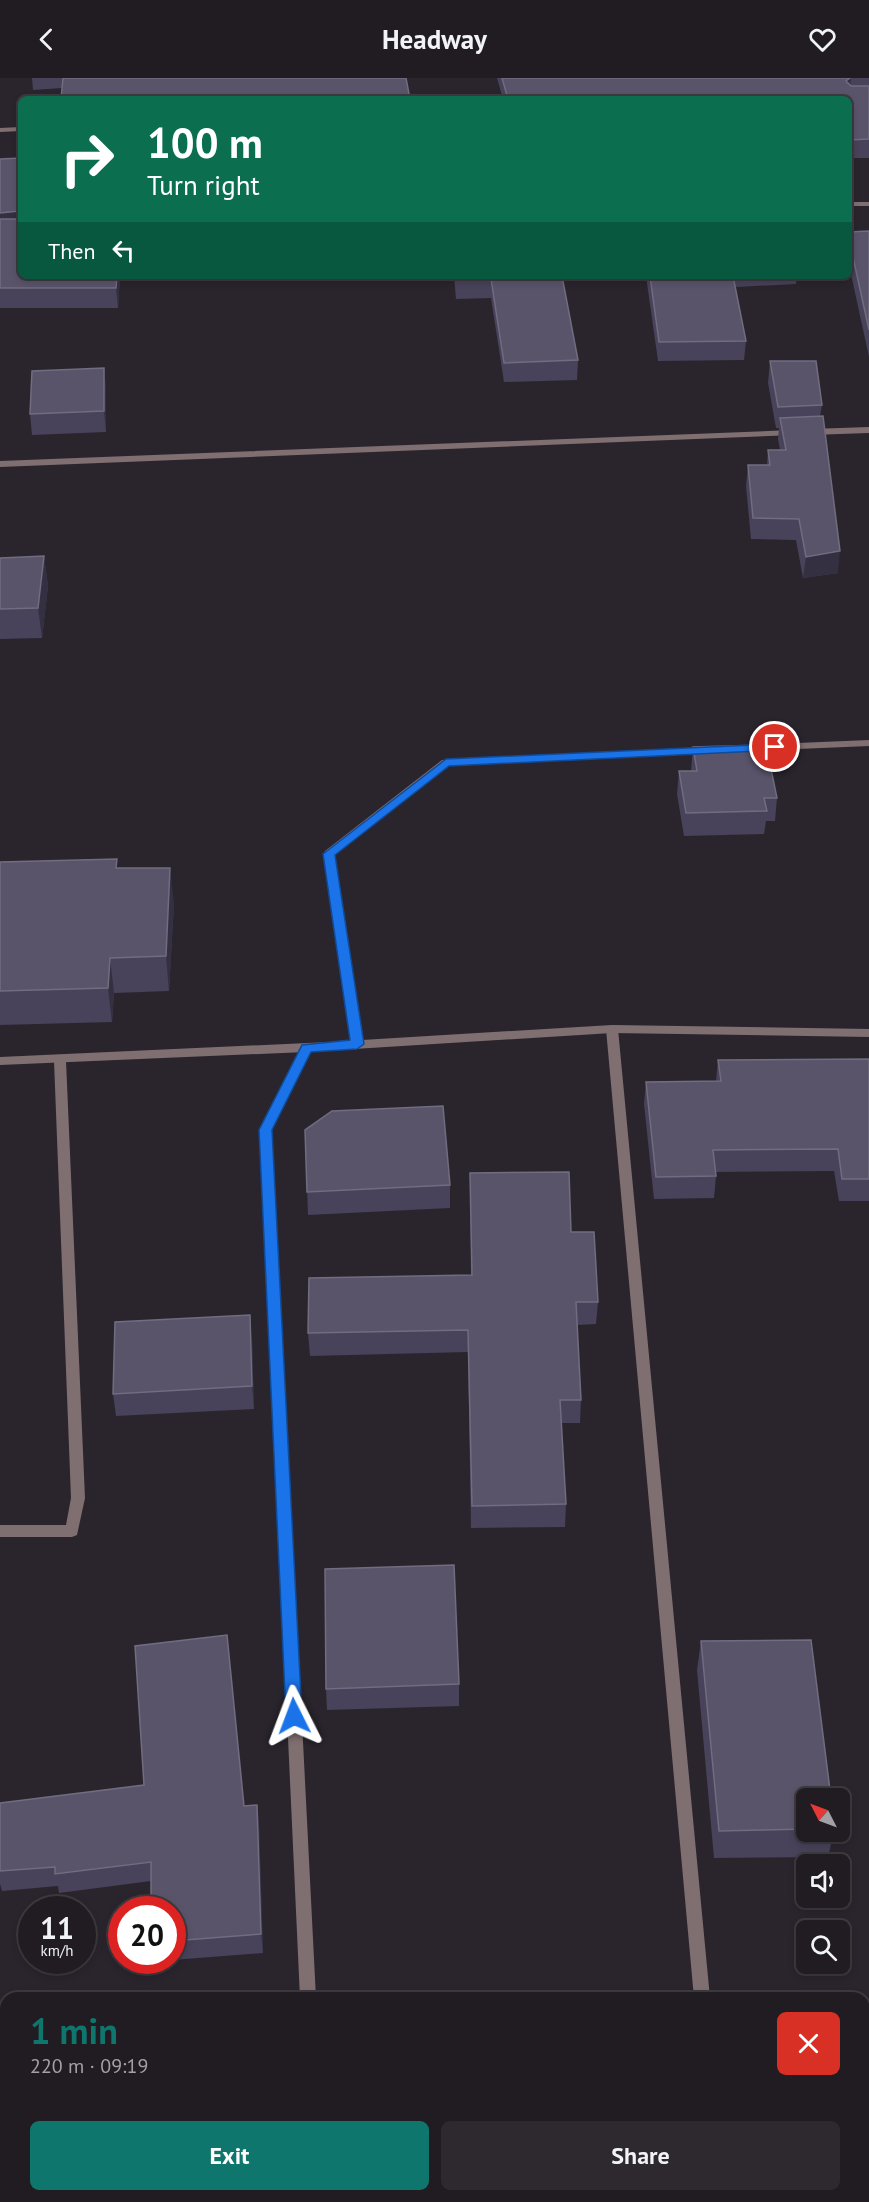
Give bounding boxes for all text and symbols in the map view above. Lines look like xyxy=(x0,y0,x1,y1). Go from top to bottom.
text: Headway xyxy=(382,22,487,56)
icon: back xyxy=(30,23,63,56)
icon: heart xyxy=(806,23,839,56)
text: 100 m xyxy=(147,115,263,170)
icon: right xyxy=(48,120,126,198)
text: Turn right xyxy=(147,168,260,202)
icon: left xyxy=(107,234,140,267)
text: Then xyxy=(48,237,95,265)
pin xyxy=(749,721,800,772)
icon: arrive xyxy=(758,730,791,763)
position arrow xyxy=(262,1684,326,1748)
north arrow xyxy=(796,1788,850,1842)
map controls xyxy=(796,1788,850,1974)
button: sound xyxy=(796,1854,850,1908)
speed limit sign: 20 xyxy=(108,1896,186,1974)
text: 11 xyxy=(40,1908,74,1947)
button: search xyxy=(796,1920,850,1974)
text: km/h xyxy=(41,1941,73,1960)
text: 1 min xyxy=(30,2007,118,2054)
button: close xyxy=(777,2012,840,2075)
text: 220 m · 09:19 xyxy=(30,2053,148,2079)
button: Exit xyxy=(30,2121,429,2190)
button: Share xyxy=(441,2121,840,2190)

